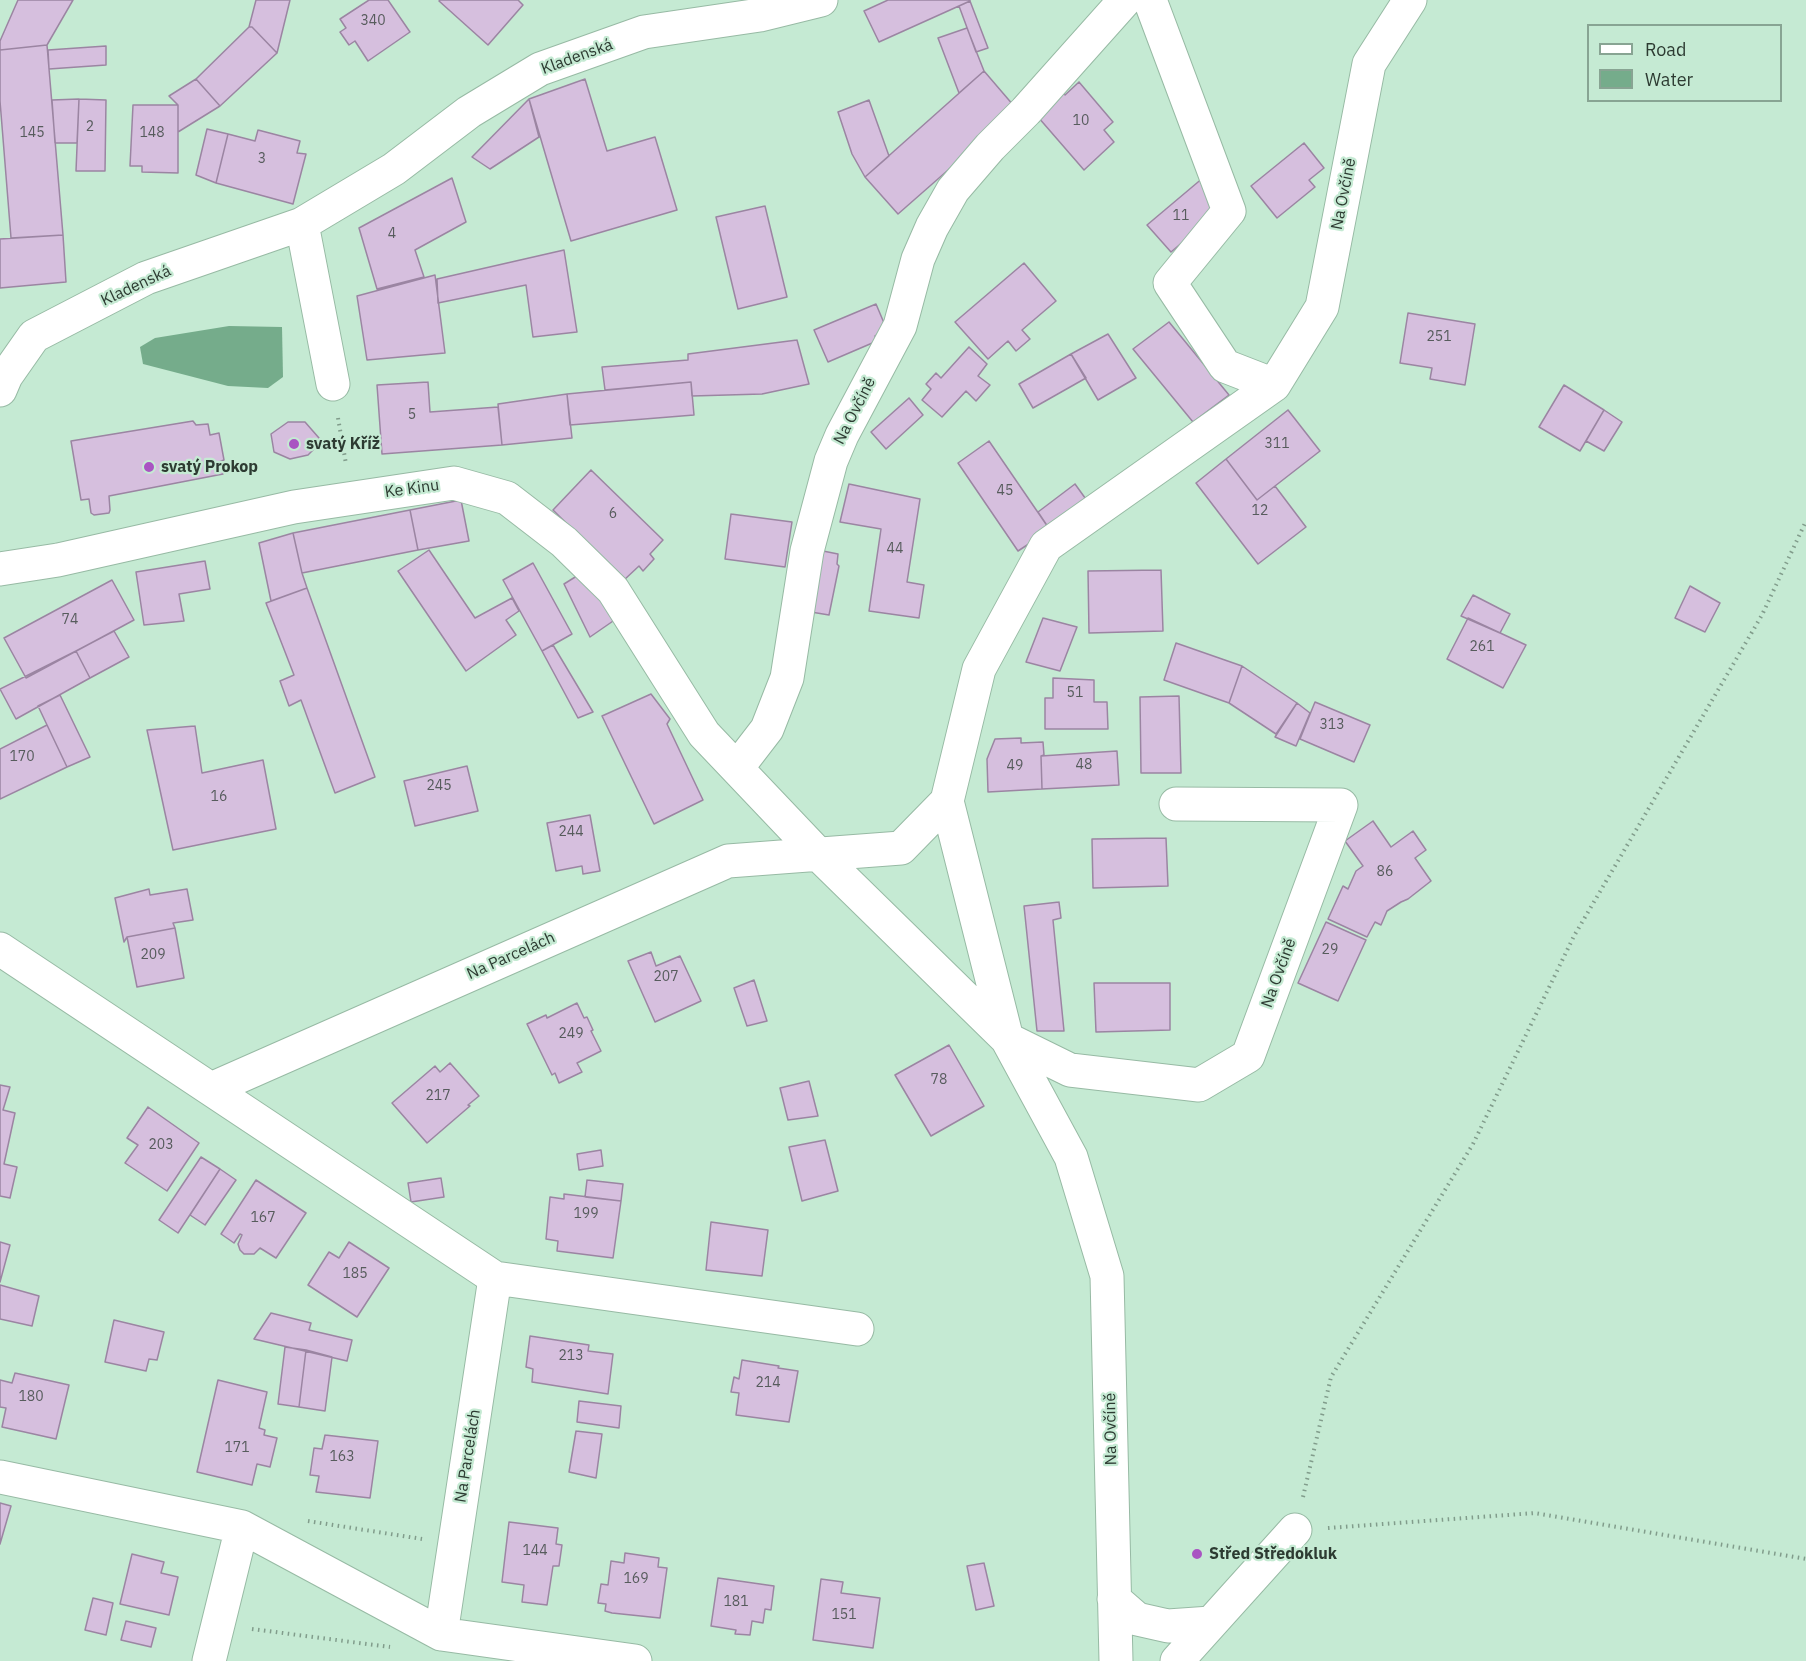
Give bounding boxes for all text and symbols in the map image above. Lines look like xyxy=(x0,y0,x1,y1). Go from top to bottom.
house number: 340 xyxy=(360,13,386,29)
legend xyxy=(1587,24,1782,102)
street label: Kladenská xyxy=(539,35,615,79)
text: Road xyxy=(1645,38,1686,61)
text: Water xyxy=(1645,68,1693,91)
house number: 10 xyxy=(1073,113,1089,129)
house number: 2 xyxy=(86,119,94,135)
house number: 145 xyxy=(19,125,45,141)
house number: 148 xyxy=(139,125,165,141)
house number: 3 xyxy=(258,151,266,167)
street label: Na Ovčíně xyxy=(1328,157,1360,231)
house number: 11 xyxy=(1173,208,1189,224)
house number: 4 xyxy=(388,226,396,242)
street label: Kladenská xyxy=(98,261,174,311)
house number: 251 xyxy=(1426,329,1452,345)
street label: Na Ovčíně xyxy=(830,374,880,448)
house number: 5 xyxy=(408,407,416,423)
place label: svatý Kříž xyxy=(306,434,380,454)
house number: 311 xyxy=(1264,436,1290,452)
marker: svatý Kříž xyxy=(287,437,301,451)
place label: svatý Prokop xyxy=(161,457,258,477)
marker: svatý Prokop xyxy=(142,460,156,474)
street label: Ke Kinu xyxy=(384,476,440,502)
house number: 45 xyxy=(997,483,1013,499)
house number: 12 xyxy=(1252,503,1268,519)
house number: 6 xyxy=(609,506,617,522)
house number: 44 xyxy=(887,541,903,557)
house number: 74 xyxy=(62,612,78,628)
house number: 261 xyxy=(1469,639,1495,655)
house number: 51 xyxy=(1067,685,1083,701)
house number: 313 xyxy=(1319,717,1345,733)
house number: 170 xyxy=(9,749,35,765)
house number: 48 xyxy=(1076,757,1092,773)
house number: 49 xyxy=(1007,758,1023,774)
house number: 245 xyxy=(426,778,452,794)
house number: 16 xyxy=(211,789,227,805)
house number: 244 xyxy=(558,824,584,840)
house number: 86 xyxy=(1377,864,1393,880)
street label: Na Parcelách xyxy=(464,928,558,984)
street label: Na Ovčíně xyxy=(1258,936,1300,1010)
house number: 29 xyxy=(1322,942,1338,958)
house number: 209 xyxy=(140,947,166,963)
house number: 207 xyxy=(653,969,679,985)
house number: 249 xyxy=(558,1026,584,1042)
house number: 78 xyxy=(931,1072,947,1088)
house number: 217 xyxy=(425,1088,451,1104)
house number: 203 xyxy=(148,1137,174,1153)
house number: 199 xyxy=(573,1206,599,1222)
house number: 167 xyxy=(250,1210,276,1226)
house number: 185 xyxy=(342,1266,368,1282)
house number: 213 xyxy=(558,1348,584,1364)
house number: 214 xyxy=(755,1375,781,1391)
house number: 180 xyxy=(18,1389,44,1405)
street label: Na Ovčíně xyxy=(1101,1393,1121,1465)
street label: Na Parcelách xyxy=(451,1408,485,1504)
house number: 171 xyxy=(224,1440,250,1456)
house number: 163 xyxy=(329,1449,355,1465)
house number: 144 xyxy=(522,1543,548,1559)
place label: Střed Středokluk xyxy=(1209,1544,1337,1564)
marker: Střed Středokluk xyxy=(1190,1547,1204,1561)
house number: 169 xyxy=(623,1571,649,1587)
house number: 181 xyxy=(723,1594,749,1610)
house number: 151 xyxy=(831,1607,857,1623)

